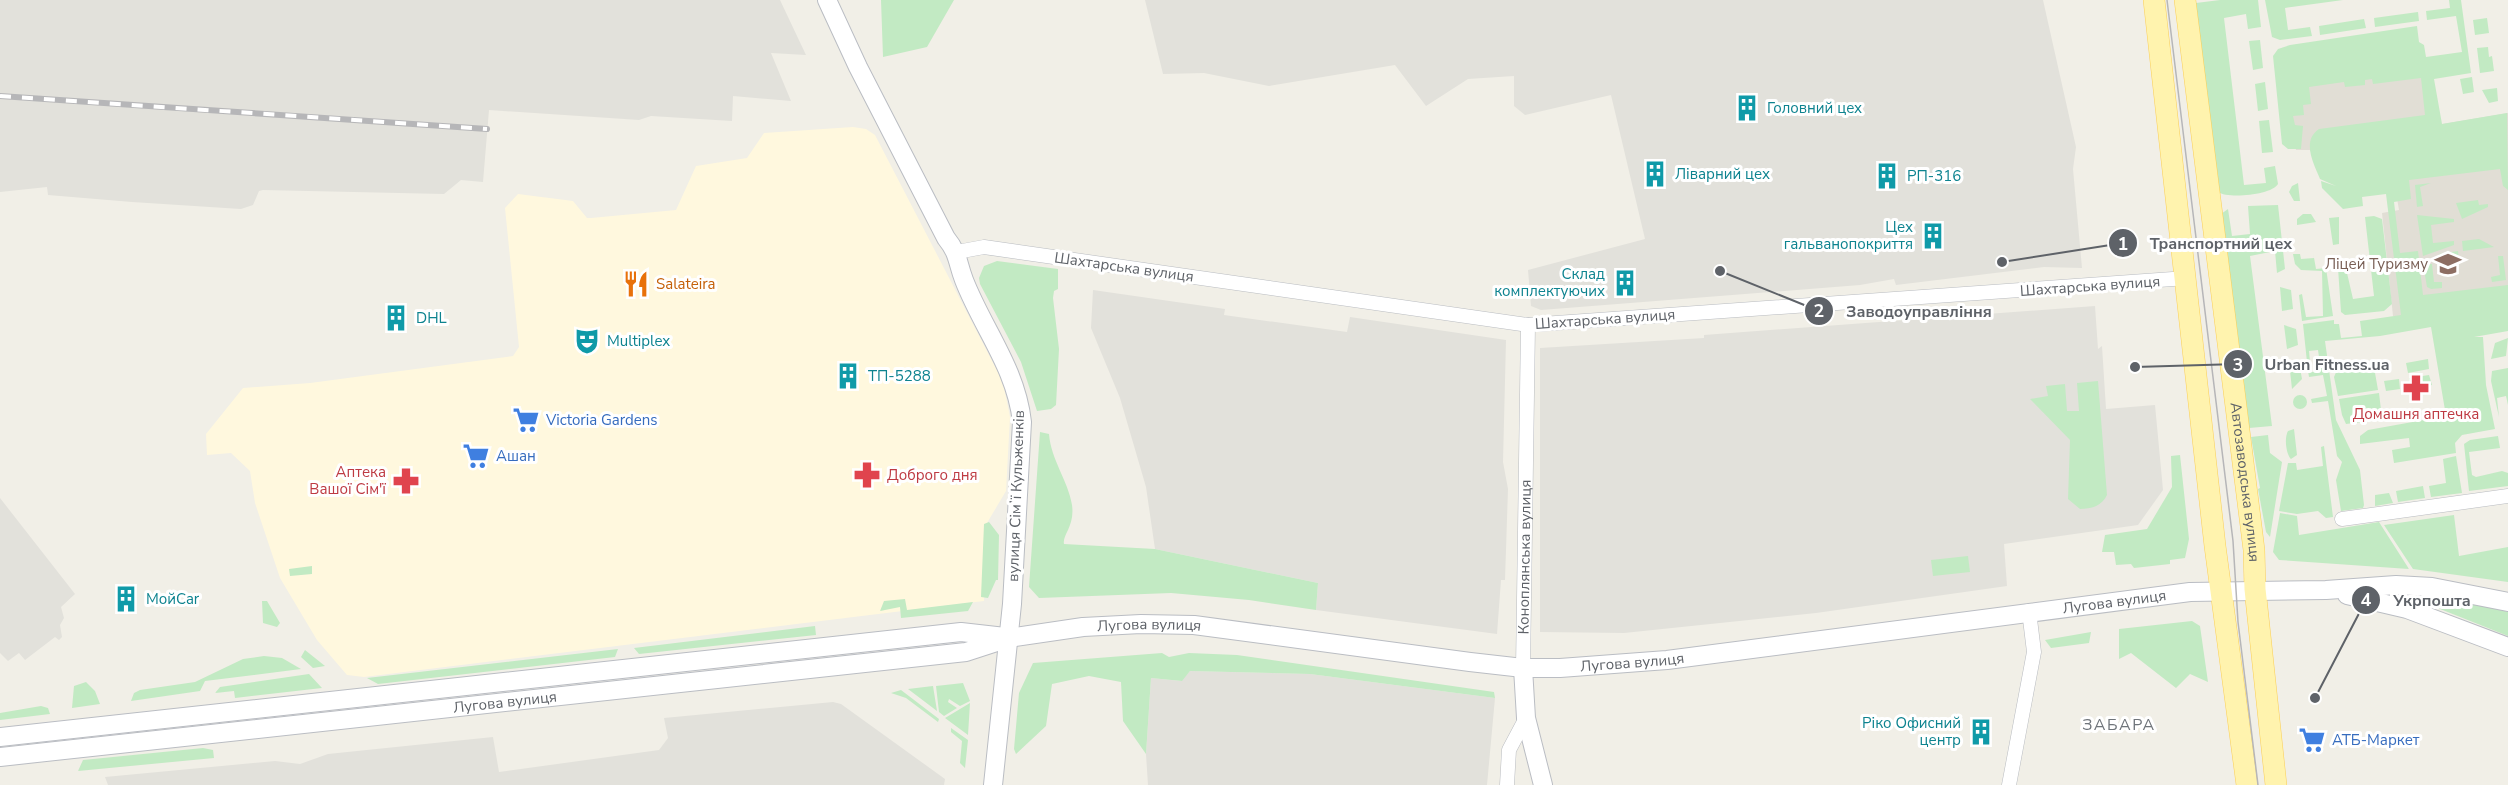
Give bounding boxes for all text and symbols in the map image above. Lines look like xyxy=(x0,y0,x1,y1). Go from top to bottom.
building icon: Головний цех xyxy=(1732,93,1762,123)
place label: Головний цех xyxy=(1767,98,1862,118)
building icon: Ліварний цех xyxy=(1640,159,1670,189)
building icon: РП-316 xyxy=(1872,161,1902,191)
place label: Ліварний цех xyxy=(1675,164,1770,184)
place label: РП-316 xyxy=(1907,166,1961,186)
place label: Цех гальванопокриття xyxy=(1784,217,1913,254)
building icon: Цех гальванопокриття xyxy=(1918,221,1948,251)
callout: Транспортний цех xyxy=(2108,226,2305,260)
text: 1 xyxy=(2118,232,2128,256)
text: Транспортний цех xyxy=(2150,233,2292,255)
street label: Шахтарська вулиця xyxy=(1053,247,1195,287)
school or university icon: Ліцей Туризму xyxy=(2433,249,2463,279)
place label: Ліцей Туризму xyxy=(2325,254,2428,274)
place label: Склад комплектуючих xyxy=(1494,264,1605,301)
building icon: Склад комплектуючих xyxy=(1610,268,1640,298)
restaurant icon: Salateira xyxy=(621,269,651,299)
street label: Шахтарська вулиця xyxy=(2019,271,2161,301)
place label: Salateira xyxy=(656,274,715,294)
callout: Заводоуправління xyxy=(1804,294,2004,328)
text: 2 xyxy=(1814,299,1824,323)
text: Заводоуправління xyxy=(1846,301,1992,323)
building icon: DHL xyxy=(381,303,411,333)
street label: Шахтарська вулиця xyxy=(1534,304,1676,334)
place label: DHL xyxy=(416,308,447,328)
theatre icon: Multiplex xyxy=(572,326,602,356)
place label: Multiplex xyxy=(607,331,670,351)
callout: Urban Fitness.ua xyxy=(2223,347,2402,381)
text: 3 xyxy=(2233,353,2243,377)
text: Urban Fitness.ua xyxy=(2265,354,2389,376)
building icon: ТП-5288 xyxy=(833,361,863,391)
place label: ТП-5288 xyxy=(868,366,931,386)
pharmacy icon: Домашня аптечка xyxy=(2401,373,2431,403)
street label: Автозаводська вулиця xyxy=(2226,401,2264,562)
place label: Домашня аптечка xyxy=(2353,404,2479,424)
supermarket icon: Victoria Gardens xyxy=(511,405,541,435)
place label: Victoria Gardens xyxy=(545,410,658,430)
street label: вулиця Сімʼї Кульженків xyxy=(1003,410,1029,582)
supermarket icon: Ашан xyxy=(461,441,491,471)
place label: Ашан xyxy=(496,446,536,466)
pharmacy icon: Доброго дня xyxy=(852,460,882,490)
place label: Аптека Вашої Сім'ї xyxy=(309,462,386,499)
place label: Доброго дня xyxy=(887,465,978,485)
pharmacy icon: Аптека Вашої Сім'ї xyxy=(391,466,421,496)
street label: Коноплянська вулиця xyxy=(1513,479,1536,635)
callout: Укрпошта xyxy=(2351,583,2482,617)
building icon: МойCar xyxy=(111,584,141,614)
street label: Лугова вулиця xyxy=(2061,585,2167,618)
text: 4 xyxy=(2361,588,2372,612)
place label: МойCar xyxy=(146,589,200,609)
text: Укрпошта xyxy=(2392,590,2471,612)
street label: Лугова вулиця xyxy=(1097,614,1203,636)
street label: Лугова вулиця xyxy=(1579,648,1685,676)
street label: Лугова вулиця xyxy=(452,687,558,718)
place label: Ріко Офисний центр xyxy=(1862,713,1961,750)
district label: ЗАБАРА xyxy=(2082,714,2156,736)
building icon: Ріко Офисний центр xyxy=(1966,717,1996,747)
supermarket icon: АТБ-Маркет xyxy=(2297,725,2327,755)
place label: АТБ-Маркет xyxy=(2332,730,2420,750)

